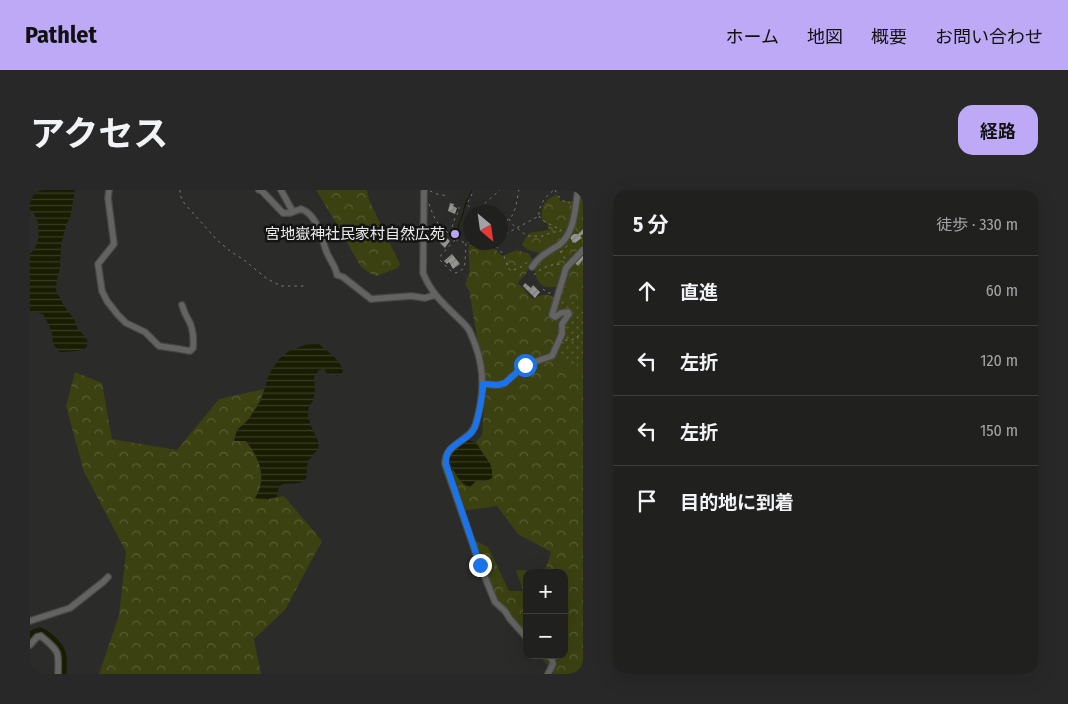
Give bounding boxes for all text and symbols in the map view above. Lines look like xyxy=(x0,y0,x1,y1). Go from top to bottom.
text: Pathlet xyxy=(25,21,97,49)
text: ホーム xyxy=(726,26,779,48)
text: 地図 xyxy=(807,26,843,48)
text: 概要 xyxy=(871,26,907,48)
text: お問い合わせ xyxy=(935,26,1043,48)
button: 経路 xyxy=(958,105,1038,155)
text: アクセス xyxy=(30,113,168,155)
north arrow xyxy=(463,205,508,250)
text: 5 分 xyxy=(633,212,669,238)
text: 徒歩 · 330 m xyxy=(936,215,1018,234)
place label: 宮地嶽神社民家村自然広苑 xyxy=(265,225,445,243)
marker: 宮地嶽神社民家村自然広苑 xyxy=(449,228,461,240)
icon: ahead xyxy=(633,277,661,305)
text: 直進 xyxy=(680,281,718,304)
text: 60 m xyxy=(986,281,1018,300)
icon: left xyxy=(633,347,661,375)
text: 左折 xyxy=(680,351,718,374)
text: 120 m xyxy=(980,351,1018,370)
route start xyxy=(514,354,537,377)
icon: left xyxy=(633,417,661,445)
text: 左折 xyxy=(680,421,718,444)
text: 150 m xyxy=(980,421,1018,440)
icon: arrive xyxy=(633,487,661,515)
text: 目的地に到着 xyxy=(680,491,794,514)
route end xyxy=(469,554,492,577)
map controls xyxy=(523,569,568,659)
button: + xyxy=(523,569,568,614)
button: − xyxy=(523,614,568,659)

